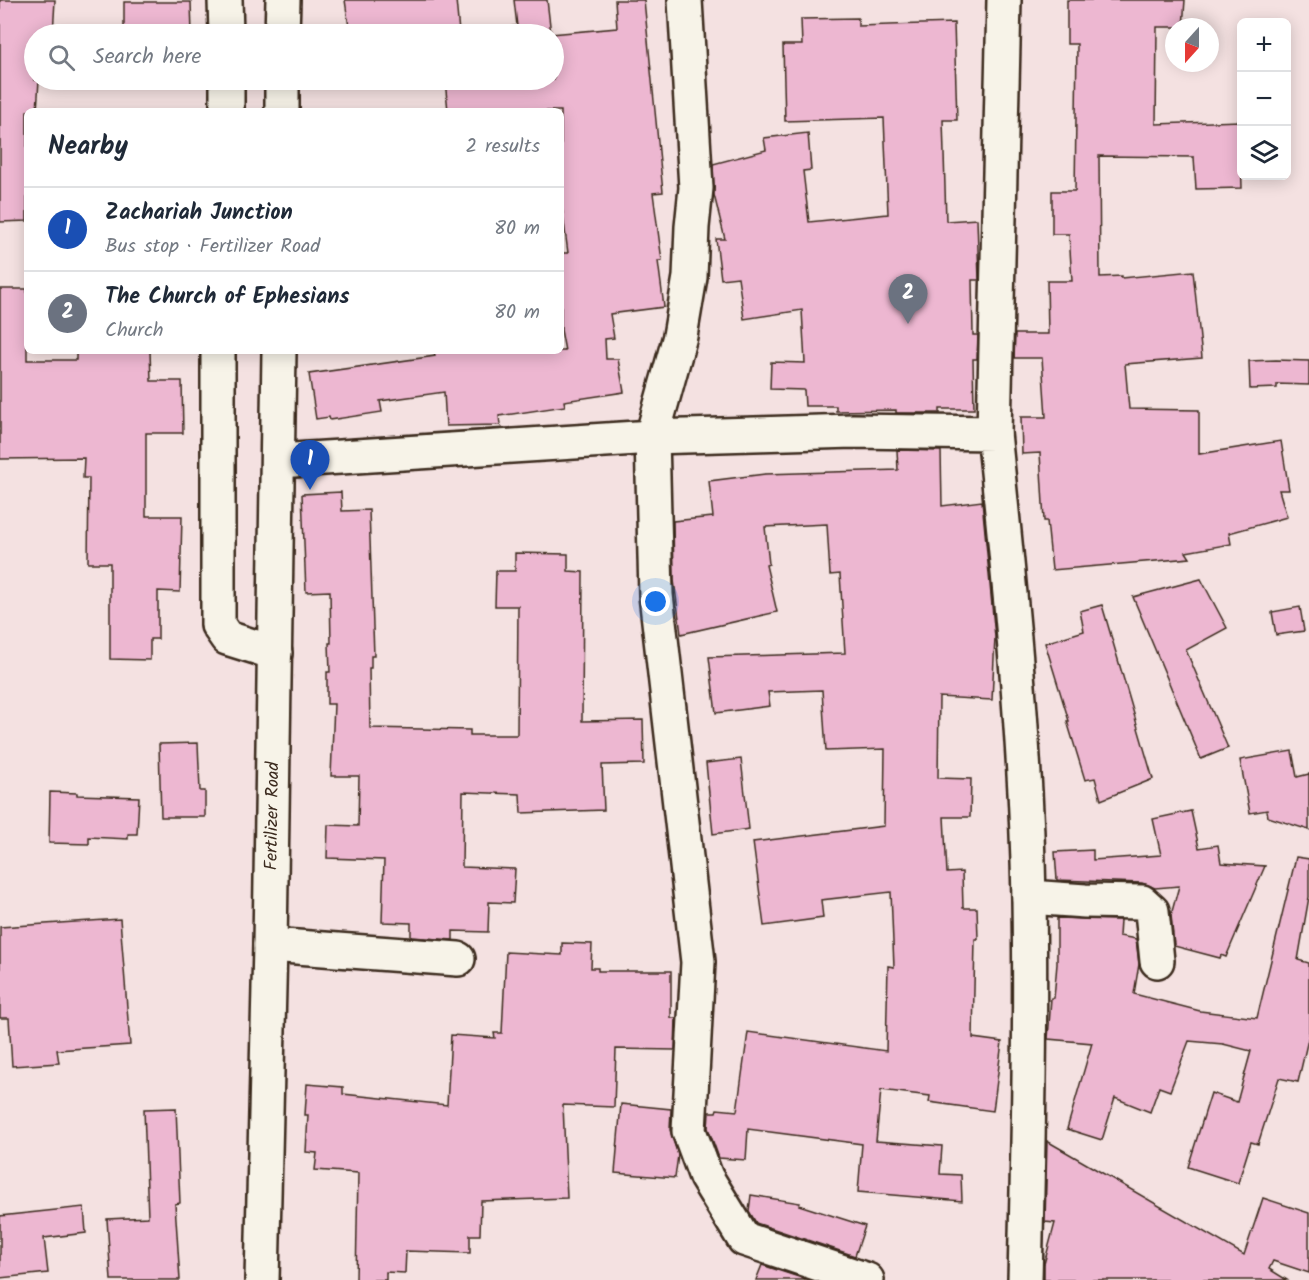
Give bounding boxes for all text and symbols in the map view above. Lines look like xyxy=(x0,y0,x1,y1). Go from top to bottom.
north arrow xyxy=(1165,18,1219,72)
map controls xyxy=(1237,18,1291,180)
button: + xyxy=(1237,18,1291,72)
search box xyxy=(24,24,564,90)
text: Search here xyxy=(93,40,201,75)
icon: search xyxy=(45,41,78,74)
button: − xyxy=(1237,72,1291,126)
text: Nearby xyxy=(48,126,128,168)
button: layers xyxy=(1237,126,1291,180)
text: 2 results xyxy=(465,131,540,163)
text: Zachariah Junction xyxy=(105,196,293,231)
text: 1 xyxy=(64,213,71,245)
text: 80 m xyxy=(494,213,540,245)
text: Bus stop · Fertilizer Road xyxy=(105,231,320,263)
pin: 2 xyxy=(888,274,928,324)
text: The Church of Ephesians xyxy=(105,280,350,315)
text: 2 xyxy=(62,297,73,329)
text: 80 m xyxy=(494,297,540,329)
text: Church xyxy=(105,315,164,347)
pin: 1 xyxy=(290,440,330,490)
your location xyxy=(641,587,670,616)
street label: Fertilizer Road xyxy=(258,760,288,871)

